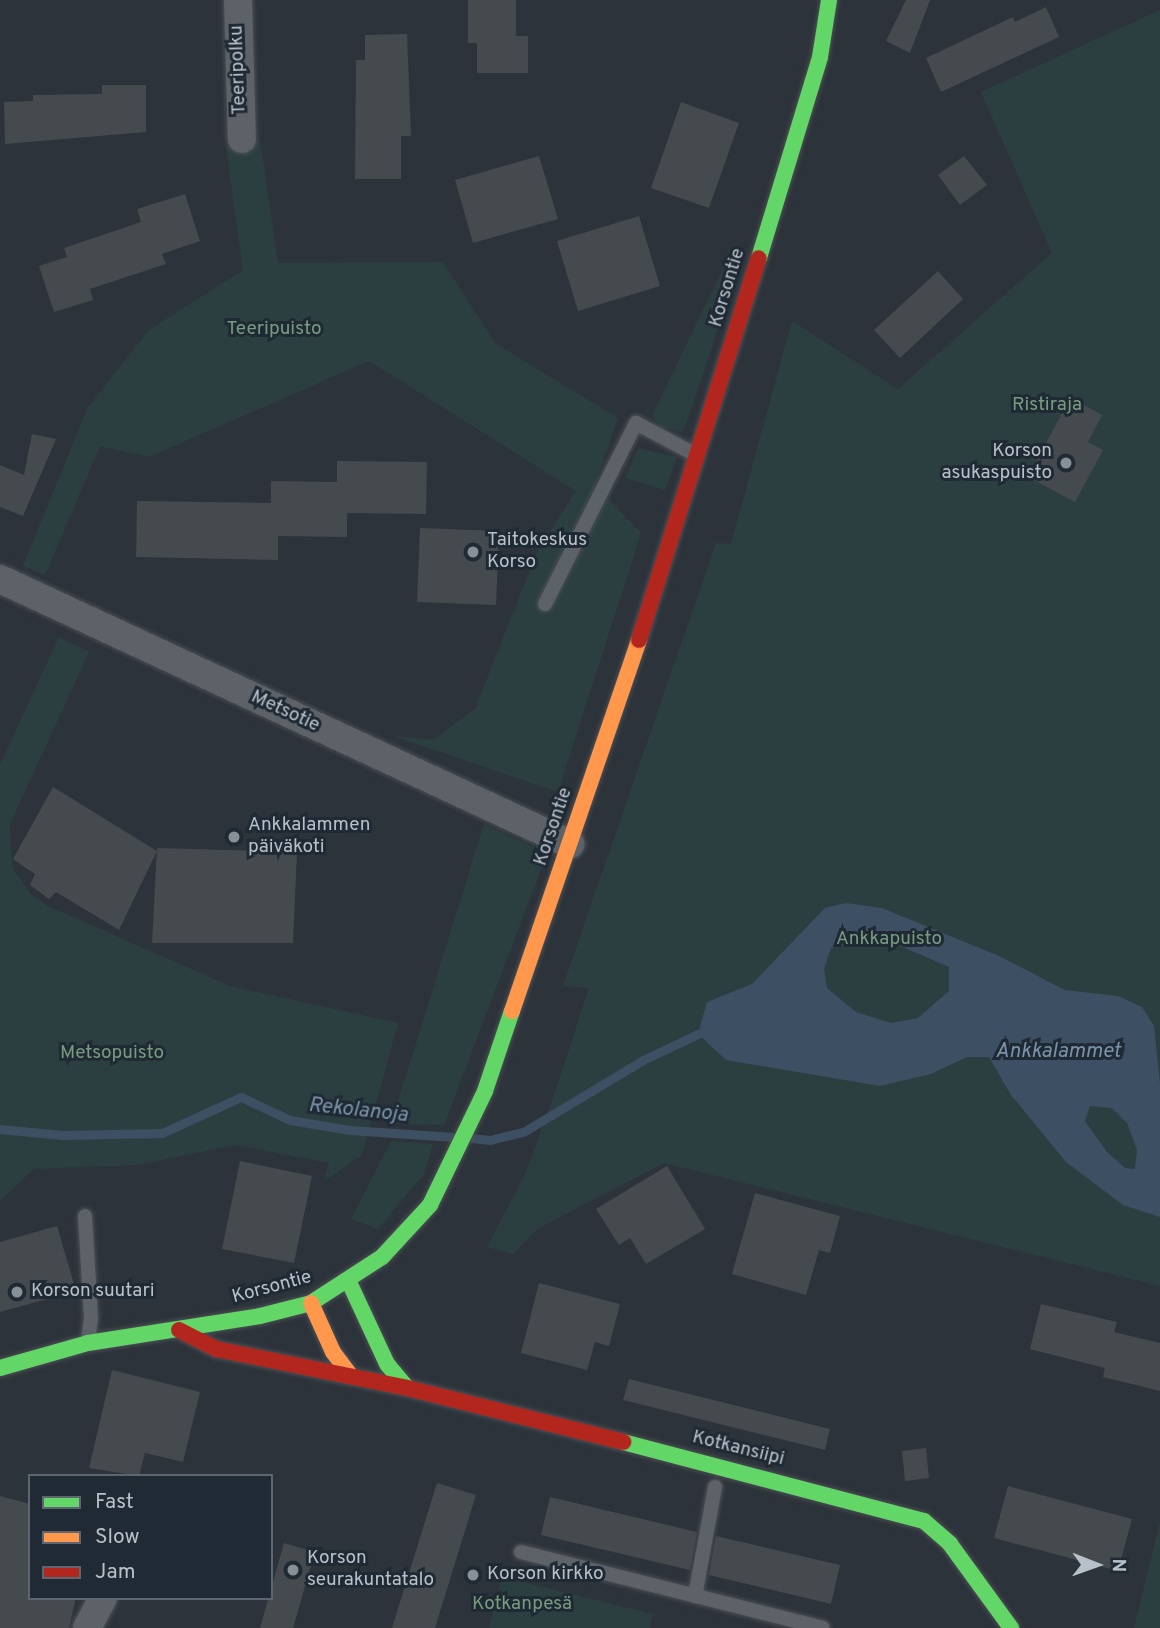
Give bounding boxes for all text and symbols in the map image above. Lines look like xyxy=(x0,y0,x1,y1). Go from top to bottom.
street label: Teeripolku xyxy=(226,25,252,115)
street label: Korsontie xyxy=(705,246,751,330)
park label: Teeripuisto xyxy=(226,319,322,341)
park label: Ristiraja xyxy=(1012,395,1082,417)
place label: Korson asukaspuisto xyxy=(941,441,1052,485)
marker: Korson asukaspuisto xyxy=(1058,455,1074,471)
place label: Taitokeskus Korso xyxy=(487,530,587,574)
marker: Taitokeskus Korso xyxy=(465,544,481,560)
street label: Metsotie xyxy=(247,686,323,738)
street label: Korsontie xyxy=(530,785,578,869)
place label: Ankkalammen päiväkoti xyxy=(248,815,370,859)
marker: Ankkalammen päiväkoti xyxy=(226,829,242,845)
park label: Ankkapuisto xyxy=(836,929,942,951)
water label: Ankkalammet xyxy=(995,1039,1121,1065)
park label: Metsopuisto xyxy=(60,1043,164,1065)
water label: Rekolanoja xyxy=(307,1093,409,1129)
street label: Korsontie xyxy=(230,1266,314,1310)
place label: Korson suutari xyxy=(31,1281,155,1303)
marker: Korson suutari xyxy=(9,1284,25,1300)
street label: Kotkansiipi xyxy=(690,1427,786,1471)
legend xyxy=(28,1474,273,1600)
text: Fast xyxy=(95,1489,134,1516)
text: Slow xyxy=(95,1524,140,1551)
north arrow xyxy=(1062,1530,1132,1600)
place label: Korson seurakuntatalo xyxy=(307,1548,434,1592)
text: N xyxy=(1106,1558,1130,1572)
text: Jam xyxy=(95,1559,136,1586)
marker: Korson seurakuntatalo xyxy=(285,1562,301,1578)
place label: Korson kirkko xyxy=(487,1564,604,1586)
marker: Korson kirkko xyxy=(465,1567,481,1583)
park label: Kotkanpesä xyxy=(472,1594,572,1616)

